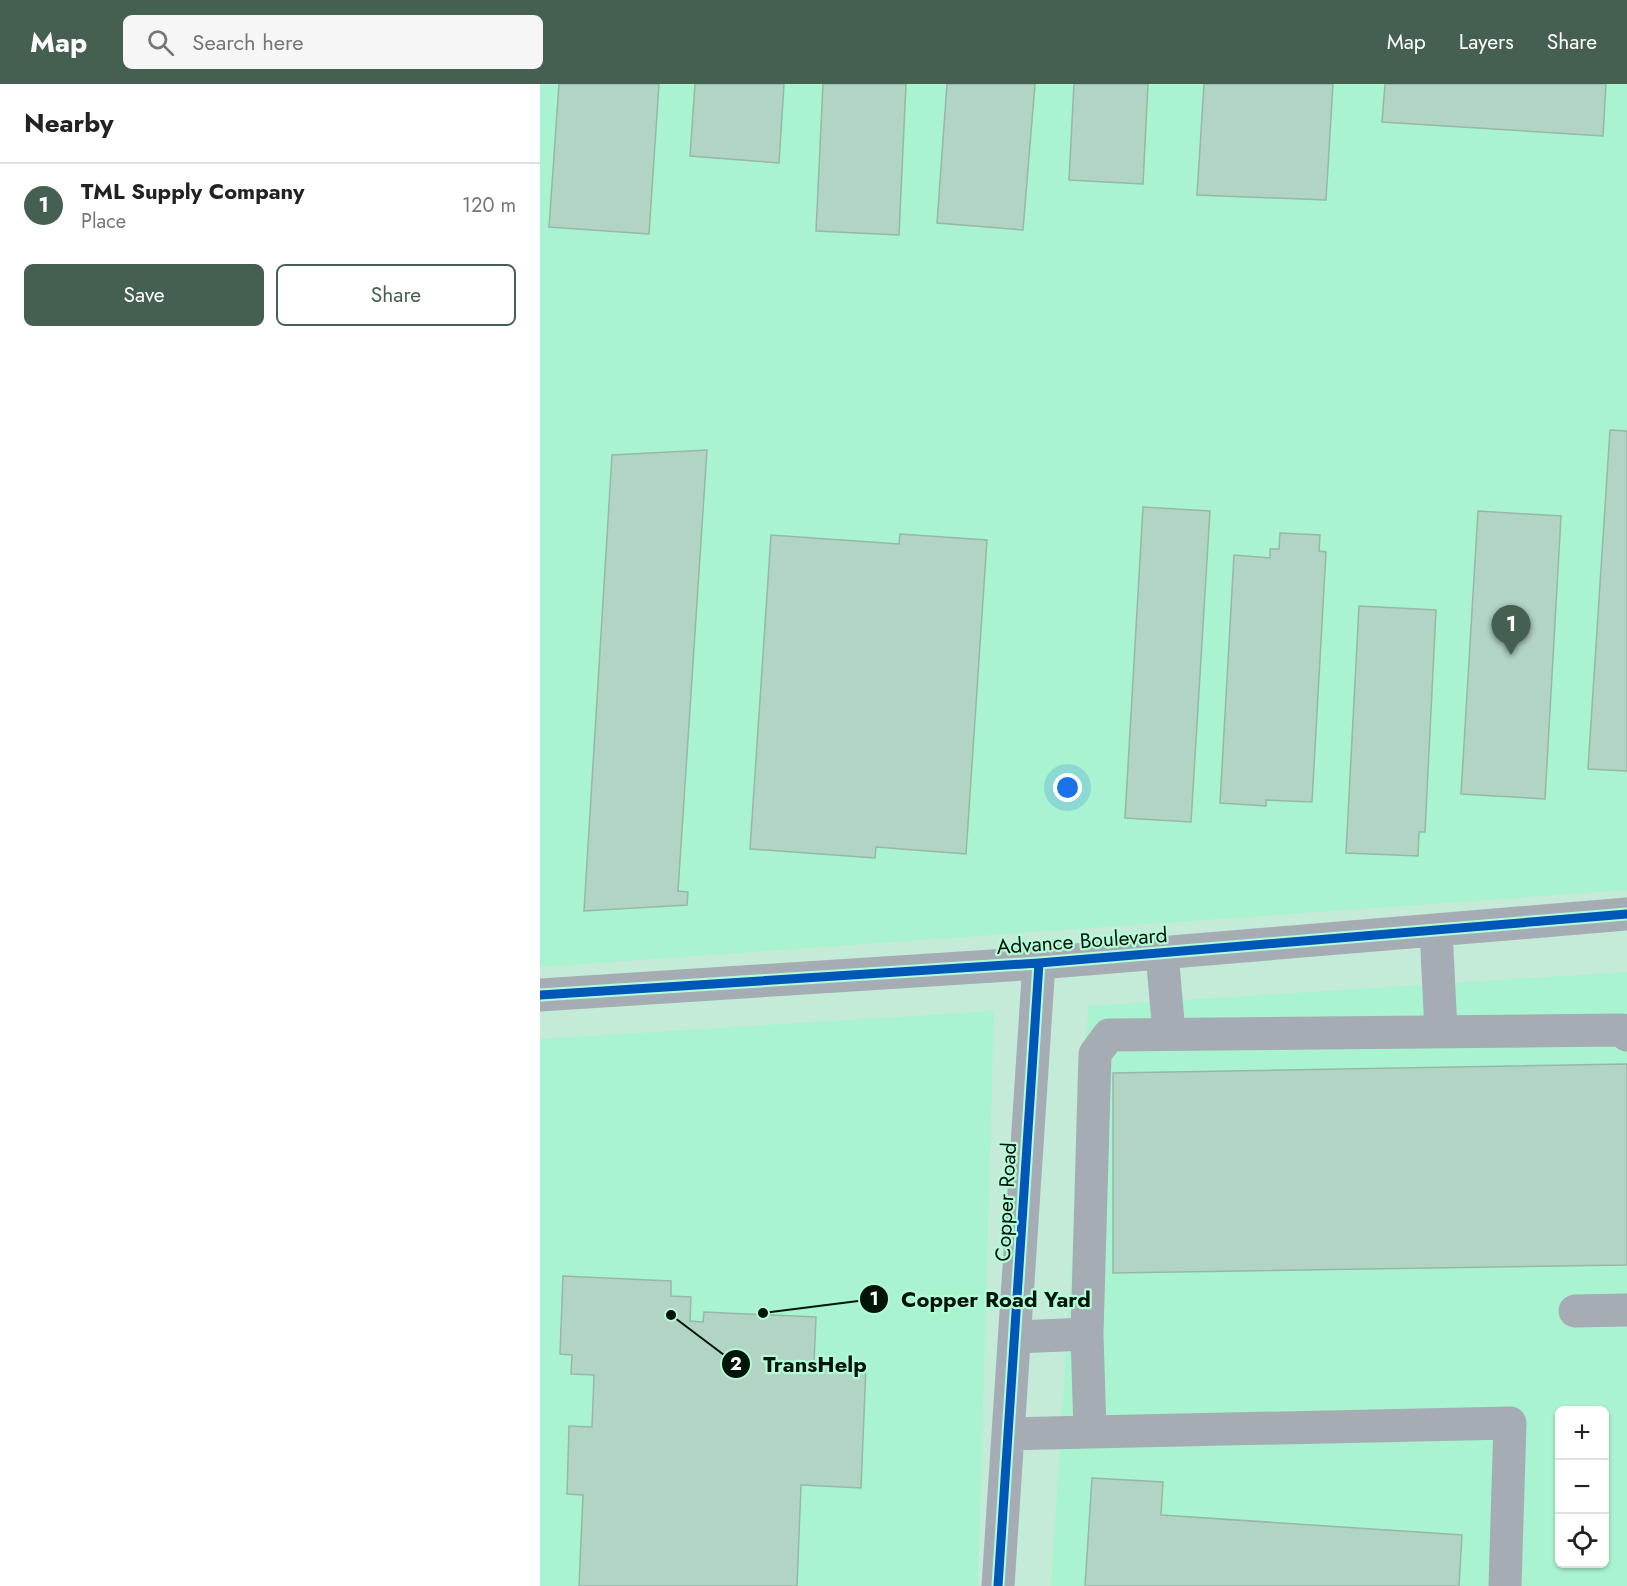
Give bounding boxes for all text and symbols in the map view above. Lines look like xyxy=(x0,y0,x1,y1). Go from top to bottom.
search box xyxy=(123,15,543,69)
text: Map xyxy=(30,22,87,63)
icon: search xyxy=(144,26,177,59)
text: Search here xyxy=(192,26,304,58)
text: Map xyxy=(1387,27,1426,57)
text: Layers xyxy=(1459,27,1514,57)
text: Share xyxy=(1547,27,1597,57)
text: Nearby xyxy=(24,104,113,142)
text: TML Supply Company xyxy=(81,175,305,207)
text: 1 xyxy=(38,191,49,220)
text: 120 m xyxy=(462,191,516,220)
text: Place xyxy=(81,207,126,236)
button: Save xyxy=(24,264,264,326)
button: Share xyxy=(276,264,516,326)
pin: 1 xyxy=(1492,606,1530,655)
your location xyxy=(1053,773,1082,802)
street label: Advance Boulevard xyxy=(995,920,1169,962)
street label: Copper Road xyxy=(988,1142,1024,1262)
callout: Copper Road Yard xyxy=(859,1279,1103,1319)
text: Copper Road Yard xyxy=(901,1283,1091,1315)
text: 1 xyxy=(869,1286,879,1312)
callout: TransHelp xyxy=(721,1344,879,1384)
text: TransHelp xyxy=(763,1348,867,1380)
text: 2 xyxy=(730,1351,742,1377)
map controls xyxy=(1555,1406,1609,1568)
button: + xyxy=(1555,1406,1609,1460)
button: − xyxy=(1555,1460,1609,1514)
button: locate xyxy=(1555,1514,1609,1568)

